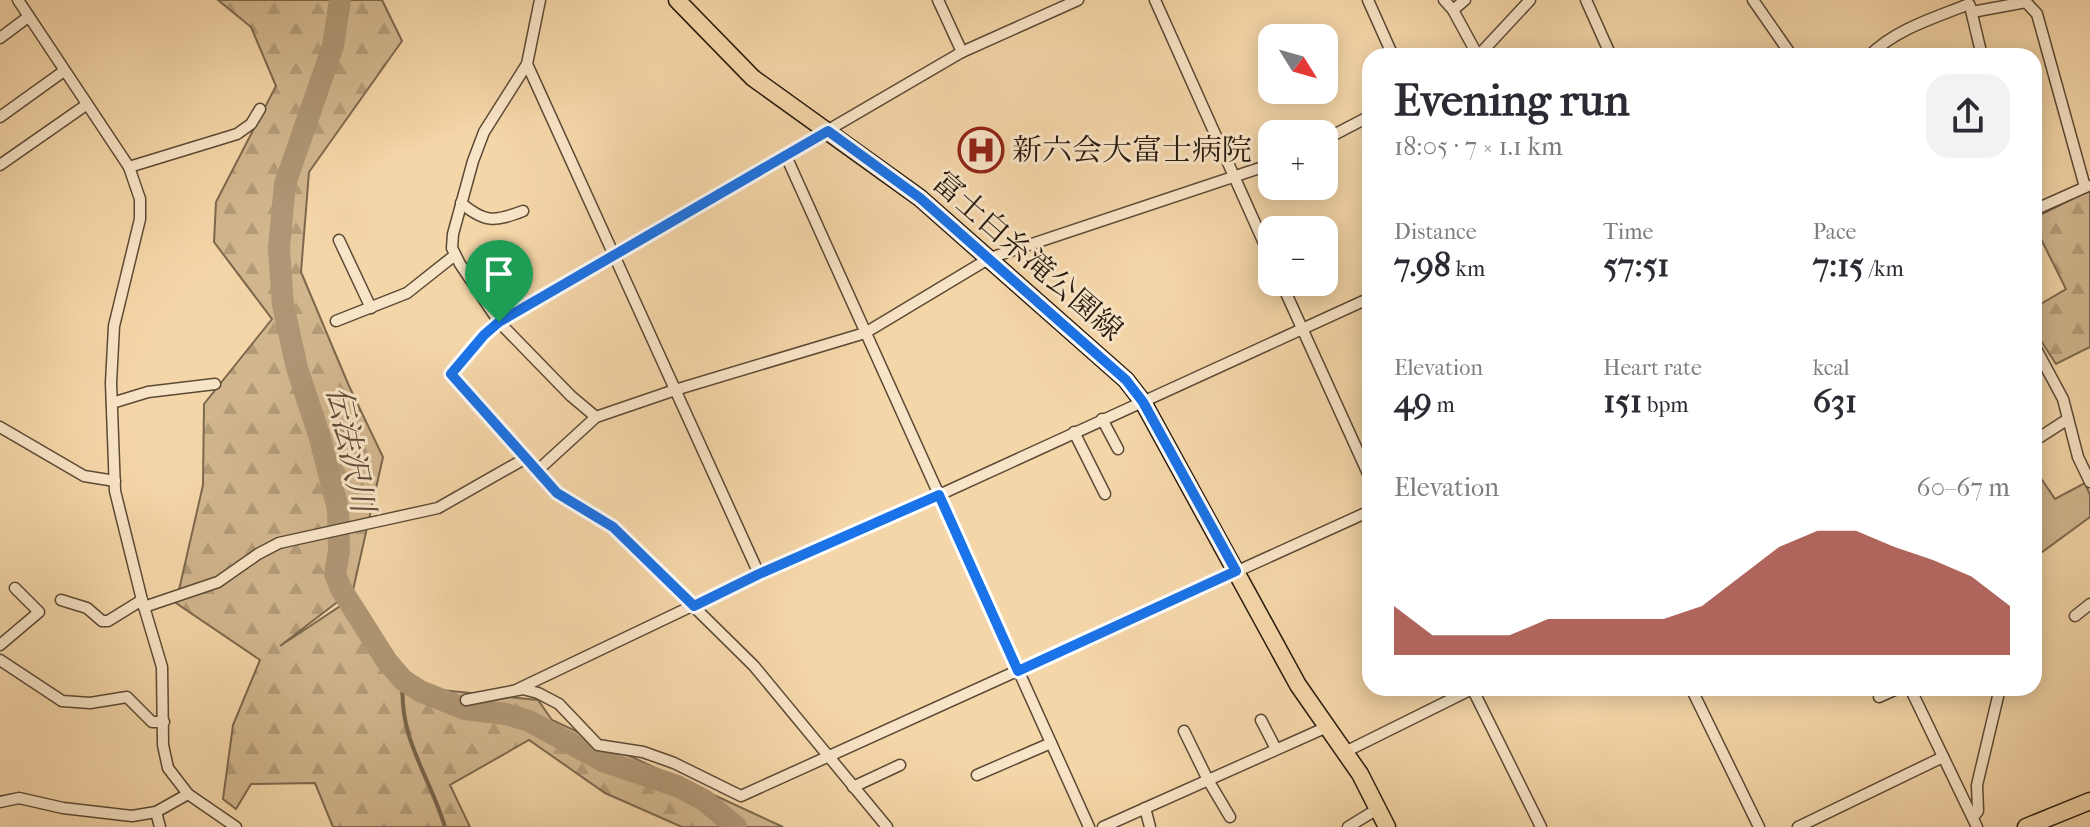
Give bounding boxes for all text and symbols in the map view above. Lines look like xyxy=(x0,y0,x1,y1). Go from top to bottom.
north arrow xyxy=(1258,24,1338,104)
map controls xyxy=(1258,24,1338,296)
button: share xyxy=(1926,74,2010,158)
text: Evening run xyxy=(1394,75,1629,126)
button: + xyxy=(1258,120,1338,200)
hospital icon: 新六会大富士病院 xyxy=(957,126,1005,174)
text: 18:05 · 7 × 1.1 km xyxy=(1394,131,1563,162)
place label: 新六会大富士病院 xyxy=(1012,133,1252,168)
street label: 富士白糸滝公園線 xyxy=(926,164,1130,348)
button: − xyxy=(1258,216,1338,296)
text: Distance xyxy=(1394,219,1477,245)
text: Time xyxy=(1603,219,1653,245)
text: Pace xyxy=(1813,219,1856,245)
pin xyxy=(465,240,533,322)
text: 7.98 xyxy=(1394,245,1451,285)
text: 57:51 xyxy=(1603,245,1670,285)
text: 7:15 xyxy=(1813,245,1864,285)
icon: arrive xyxy=(477,252,521,296)
text: km xyxy=(1451,256,1485,282)
text: /km xyxy=(1864,256,1904,282)
text: Elevation xyxy=(1394,355,1483,381)
text: Heart rate xyxy=(1603,355,1702,381)
text: kcal xyxy=(1813,355,1850,381)
text: 49 xyxy=(1394,381,1432,421)
text: 151 xyxy=(1603,381,1642,421)
text: 631 xyxy=(1813,381,1857,421)
water label: 伝法沢川 xyxy=(319,383,383,518)
text: m xyxy=(1432,392,1455,418)
text: bpm xyxy=(1642,392,1689,418)
text: Elevation xyxy=(1394,472,1499,503)
text: 60–67 m xyxy=(1917,472,2010,503)

